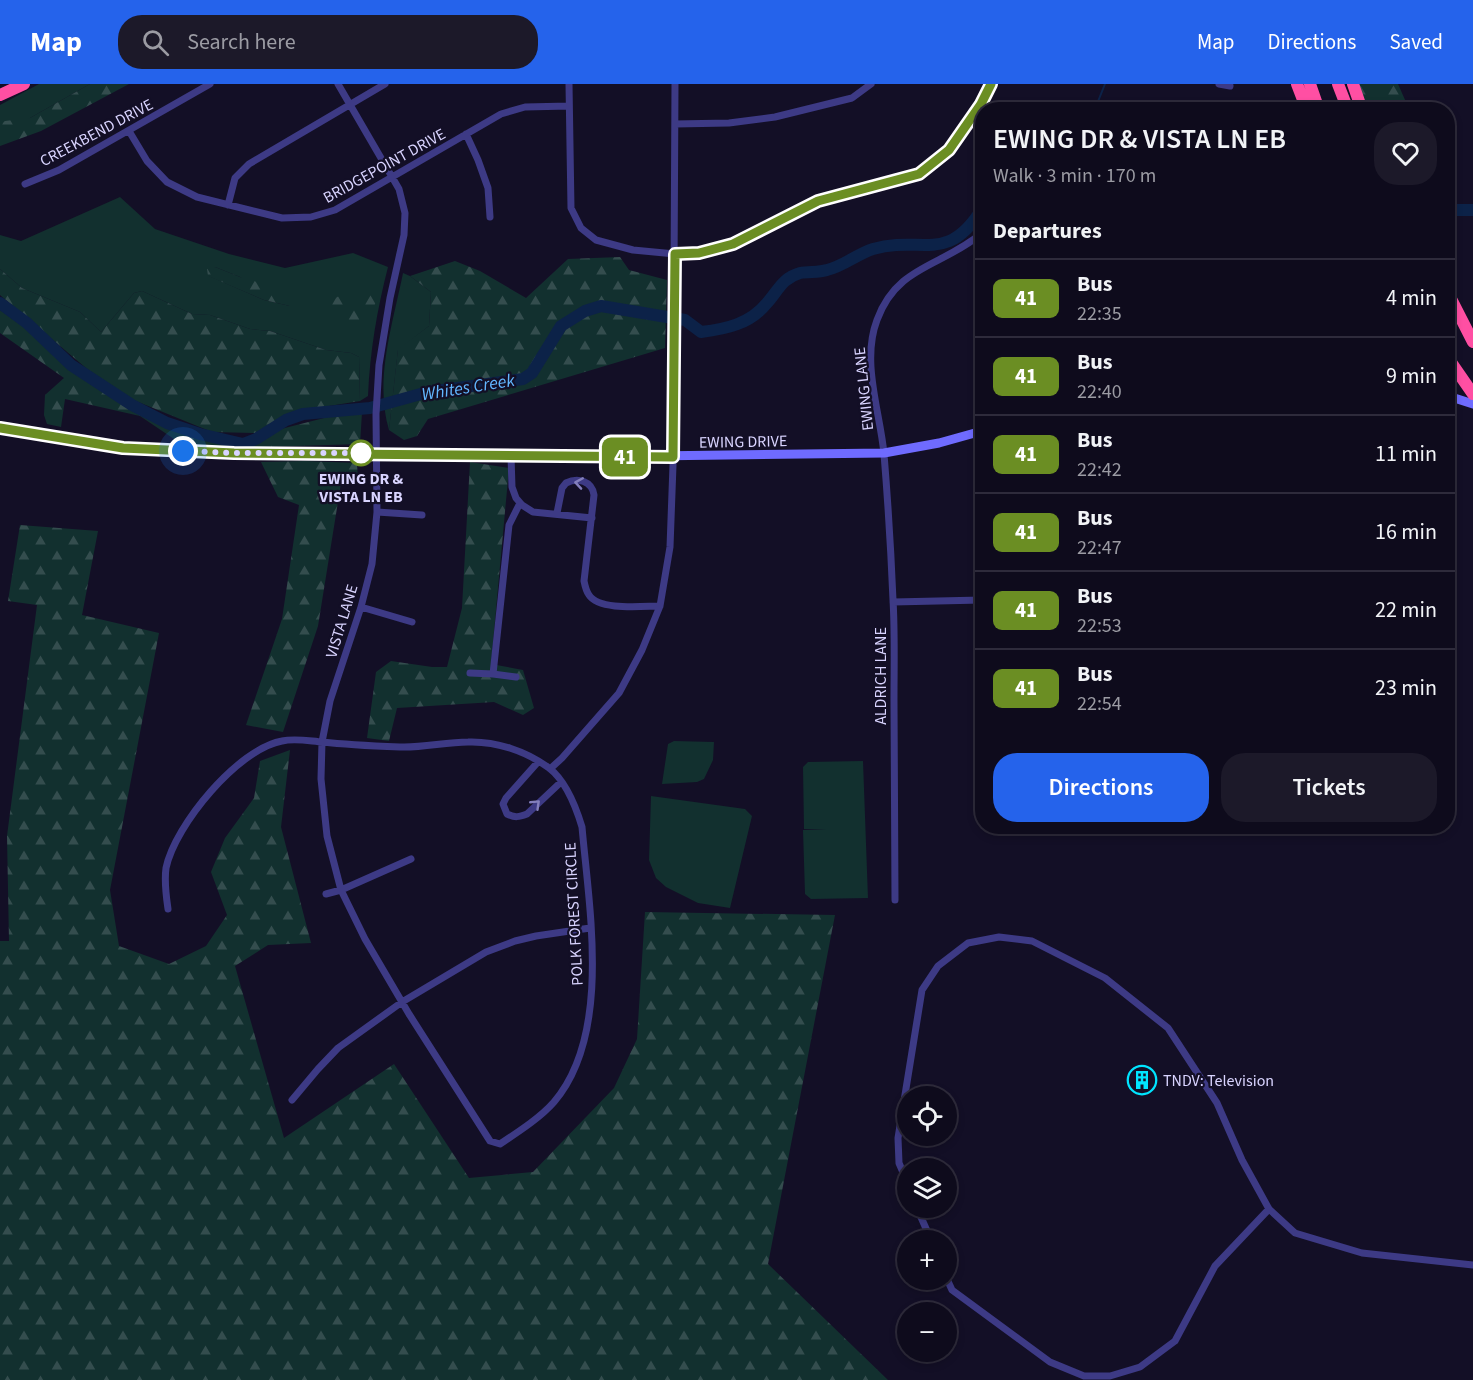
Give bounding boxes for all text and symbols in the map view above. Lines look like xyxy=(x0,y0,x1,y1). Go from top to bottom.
search box xyxy=(118,15,538,69)
text: Map xyxy=(30,22,82,62)
icon: search xyxy=(139,26,172,59)
text: Search here xyxy=(187,26,296,58)
text: Map xyxy=(1197,27,1235,57)
text: Directions xyxy=(1268,27,1356,57)
text: Saved xyxy=(1389,27,1443,57)
street label: CREEKBEND DRIVE xyxy=(36,94,157,172)
text: EWING DR & VISTA LN EB xyxy=(993,119,1286,159)
button: heart xyxy=(1374,122,1437,185)
street label: BRIDGEPOINT DRIVE xyxy=(319,123,450,209)
text: Walk · 3 min · 170 m xyxy=(993,162,1156,190)
text: Departures xyxy=(993,215,1102,247)
text: Bus xyxy=(1077,268,1113,300)
text: 4 min xyxy=(1386,282,1437,314)
text: 41 xyxy=(1015,283,1037,313)
text: 22:35 xyxy=(1077,300,1122,328)
street label: EWING LANE xyxy=(849,346,879,432)
text: Bus xyxy=(1077,346,1113,378)
text: 9 min xyxy=(1386,360,1437,392)
text: 41 xyxy=(1015,361,1037,391)
water label: Whites Creek xyxy=(420,368,517,407)
text: 22:40 xyxy=(1077,378,1122,406)
text: Bus xyxy=(1077,424,1113,456)
street label: EWING DRIVE xyxy=(699,430,787,454)
your location xyxy=(168,436,198,466)
line badge: 41 xyxy=(598,438,652,476)
text: 11 min xyxy=(1375,438,1437,470)
text: 41 xyxy=(1015,439,1037,469)
marker: EWING DR & VISTA LN EB xyxy=(348,440,374,466)
text: 41 xyxy=(614,442,636,472)
text: 22:42 xyxy=(1077,456,1122,484)
place label: EWING DR & VISTA LN EB xyxy=(318,468,404,508)
one-way arrow xyxy=(574,477,584,489)
text: Bus xyxy=(1077,502,1113,534)
text: 16 min xyxy=(1375,516,1437,548)
text: 41 xyxy=(1015,517,1037,547)
text: 22:47 xyxy=(1077,534,1122,562)
text: Bus xyxy=(1077,580,1113,612)
street label: VISTA LANE xyxy=(320,582,364,661)
text: 22 min xyxy=(1375,594,1437,626)
text: 41 xyxy=(1015,595,1037,625)
text: 22:53 xyxy=(1077,612,1122,640)
street label: ALDRICH LANE xyxy=(870,627,892,725)
text: Bus xyxy=(1077,658,1113,690)
text: 23 min xyxy=(1375,672,1437,704)
text: 41 xyxy=(1015,673,1037,703)
text: 22:54 xyxy=(1077,690,1122,718)
button: Directions xyxy=(993,753,1209,822)
button: Tickets xyxy=(1221,753,1437,822)
one-way arrow xyxy=(529,801,540,812)
street label: POLK FOREST CIRCLE xyxy=(559,842,589,986)
building icon: TNDV: Television xyxy=(1126,1064,1158,1096)
place label: TNDV: Television xyxy=(1163,1070,1274,1092)
map controls xyxy=(897,1086,957,1362)
button: locate xyxy=(897,1086,957,1146)
button: layers xyxy=(897,1158,957,1218)
button: + xyxy=(897,1230,957,1290)
button: − xyxy=(897,1302,957,1362)

